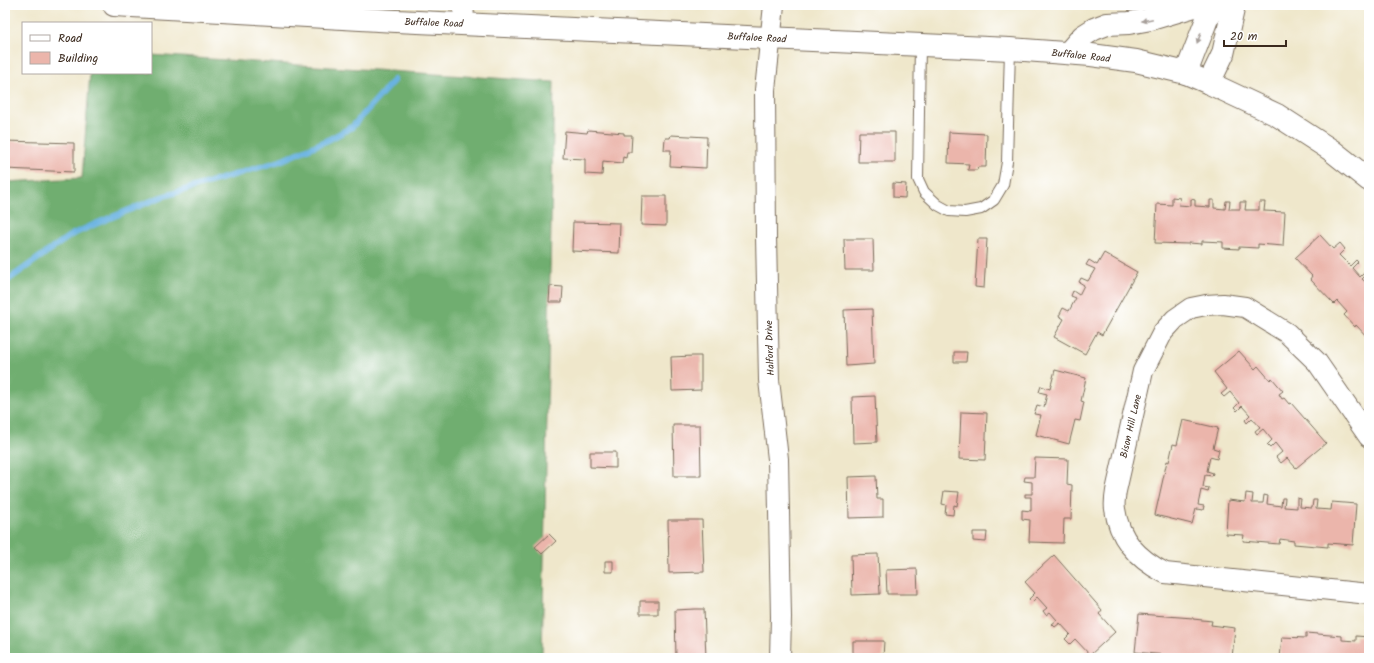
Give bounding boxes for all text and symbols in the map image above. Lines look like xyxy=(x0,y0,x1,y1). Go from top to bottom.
street label: Buffaloe Road xyxy=(404,14,465,32)
one-way arrow xyxy=(1141,17,1153,23)
legend xyxy=(22,22,152,74)
scale bar xyxy=(1224,22,1286,48)
text: 20 m xyxy=(1230,27,1258,46)
street label: Buffaloe Road xyxy=(727,28,788,48)
text: Road xyxy=(58,29,83,48)
one-way arrow xyxy=(1196,33,1202,45)
street label: Buffaloe Road xyxy=(1051,45,1112,67)
text: Building xyxy=(58,49,98,68)
street label: Halford Drive xyxy=(761,320,779,376)
street label: Bison Hill Lane xyxy=(1116,392,1146,460)

